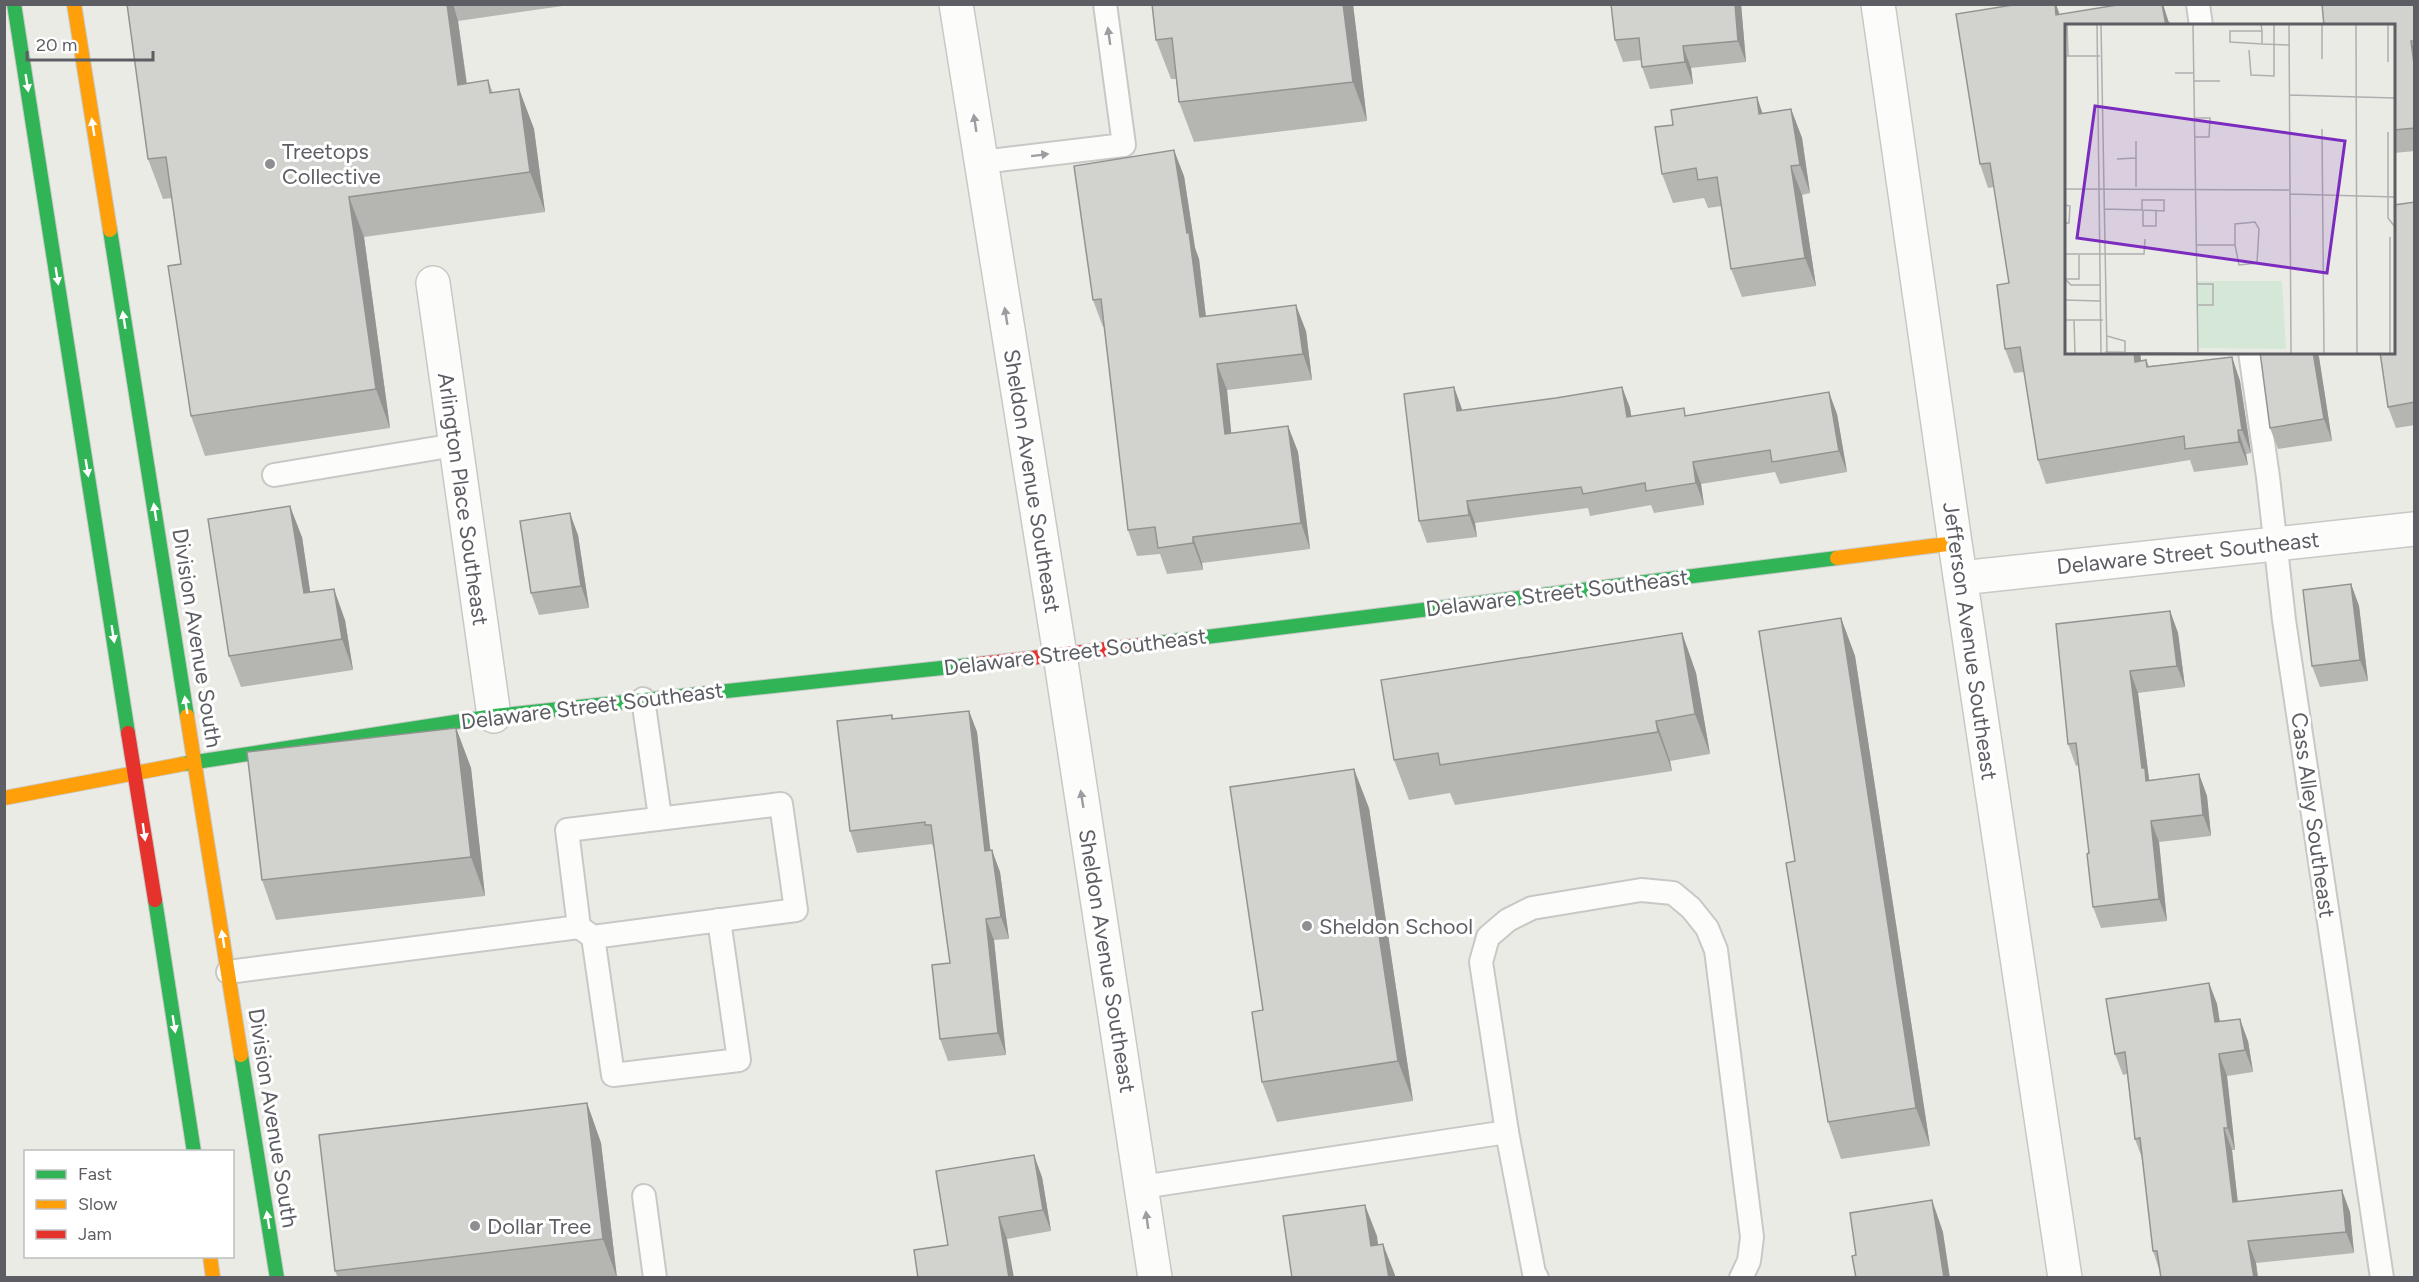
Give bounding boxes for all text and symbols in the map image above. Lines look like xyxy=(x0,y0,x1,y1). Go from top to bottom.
scale bar xyxy=(27,24,153,62)
inset map xyxy=(2065,24,2395,354)
one-way arrow xyxy=(1105,26,1114,45)
text: 20 m xyxy=(36,34,77,56)
one-way arrow xyxy=(22,74,31,93)
one-way arrow xyxy=(971,113,980,132)
one-way arrow xyxy=(89,117,98,136)
place label: Treetops Collective xyxy=(282,138,381,190)
one-way arrow xyxy=(1030,150,1049,160)
marker: Treetops Collective xyxy=(263,157,277,171)
one-way arrow xyxy=(52,266,61,285)
one-way arrow xyxy=(1001,306,1010,325)
one-way arrow xyxy=(120,310,129,329)
street label: Sheldon Avenue Southeast xyxy=(998,347,1066,615)
street label: Arlington Place Southeast xyxy=(432,371,494,627)
one-way arrow xyxy=(83,459,92,478)
street label: Jefferson Avenue Southeast xyxy=(1937,500,2003,782)
one-way arrow xyxy=(151,503,160,522)
street label: Division Avenue South xyxy=(166,526,228,750)
street label: Delaware Street Southeast xyxy=(2055,526,2321,580)
street label: Delaware Street Southeast xyxy=(1424,564,1690,622)
street label: Delaware Street Southeast xyxy=(942,623,1208,681)
one-way arrow xyxy=(109,625,118,644)
street label: Delaware Street Southeast xyxy=(459,677,725,735)
one-way arrow xyxy=(181,695,190,714)
street label: Cass Alley Southeast xyxy=(2285,711,2341,919)
one-way arrow xyxy=(1078,789,1087,808)
one-way arrow xyxy=(139,822,148,841)
street label: Sheldon Avenue Southeast xyxy=(1073,827,1141,1095)
place label: Sheldon School xyxy=(1319,913,1473,940)
marker: Sheldon School xyxy=(1300,919,1314,933)
one-way arrow xyxy=(219,929,228,948)
street label: Division Avenue South xyxy=(242,1006,304,1230)
one-way arrow xyxy=(170,1015,179,1034)
legend xyxy=(24,1150,234,1258)
text: Fast xyxy=(78,1163,112,1185)
text: Slow xyxy=(78,1193,117,1215)
one-way arrow xyxy=(263,1210,272,1229)
one-way arrow xyxy=(1143,1210,1152,1229)
place label: Dollar Tree xyxy=(487,1213,591,1240)
marker: Dollar Tree xyxy=(468,1219,482,1233)
text: Jam xyxy=(78,1223,112,1245)

